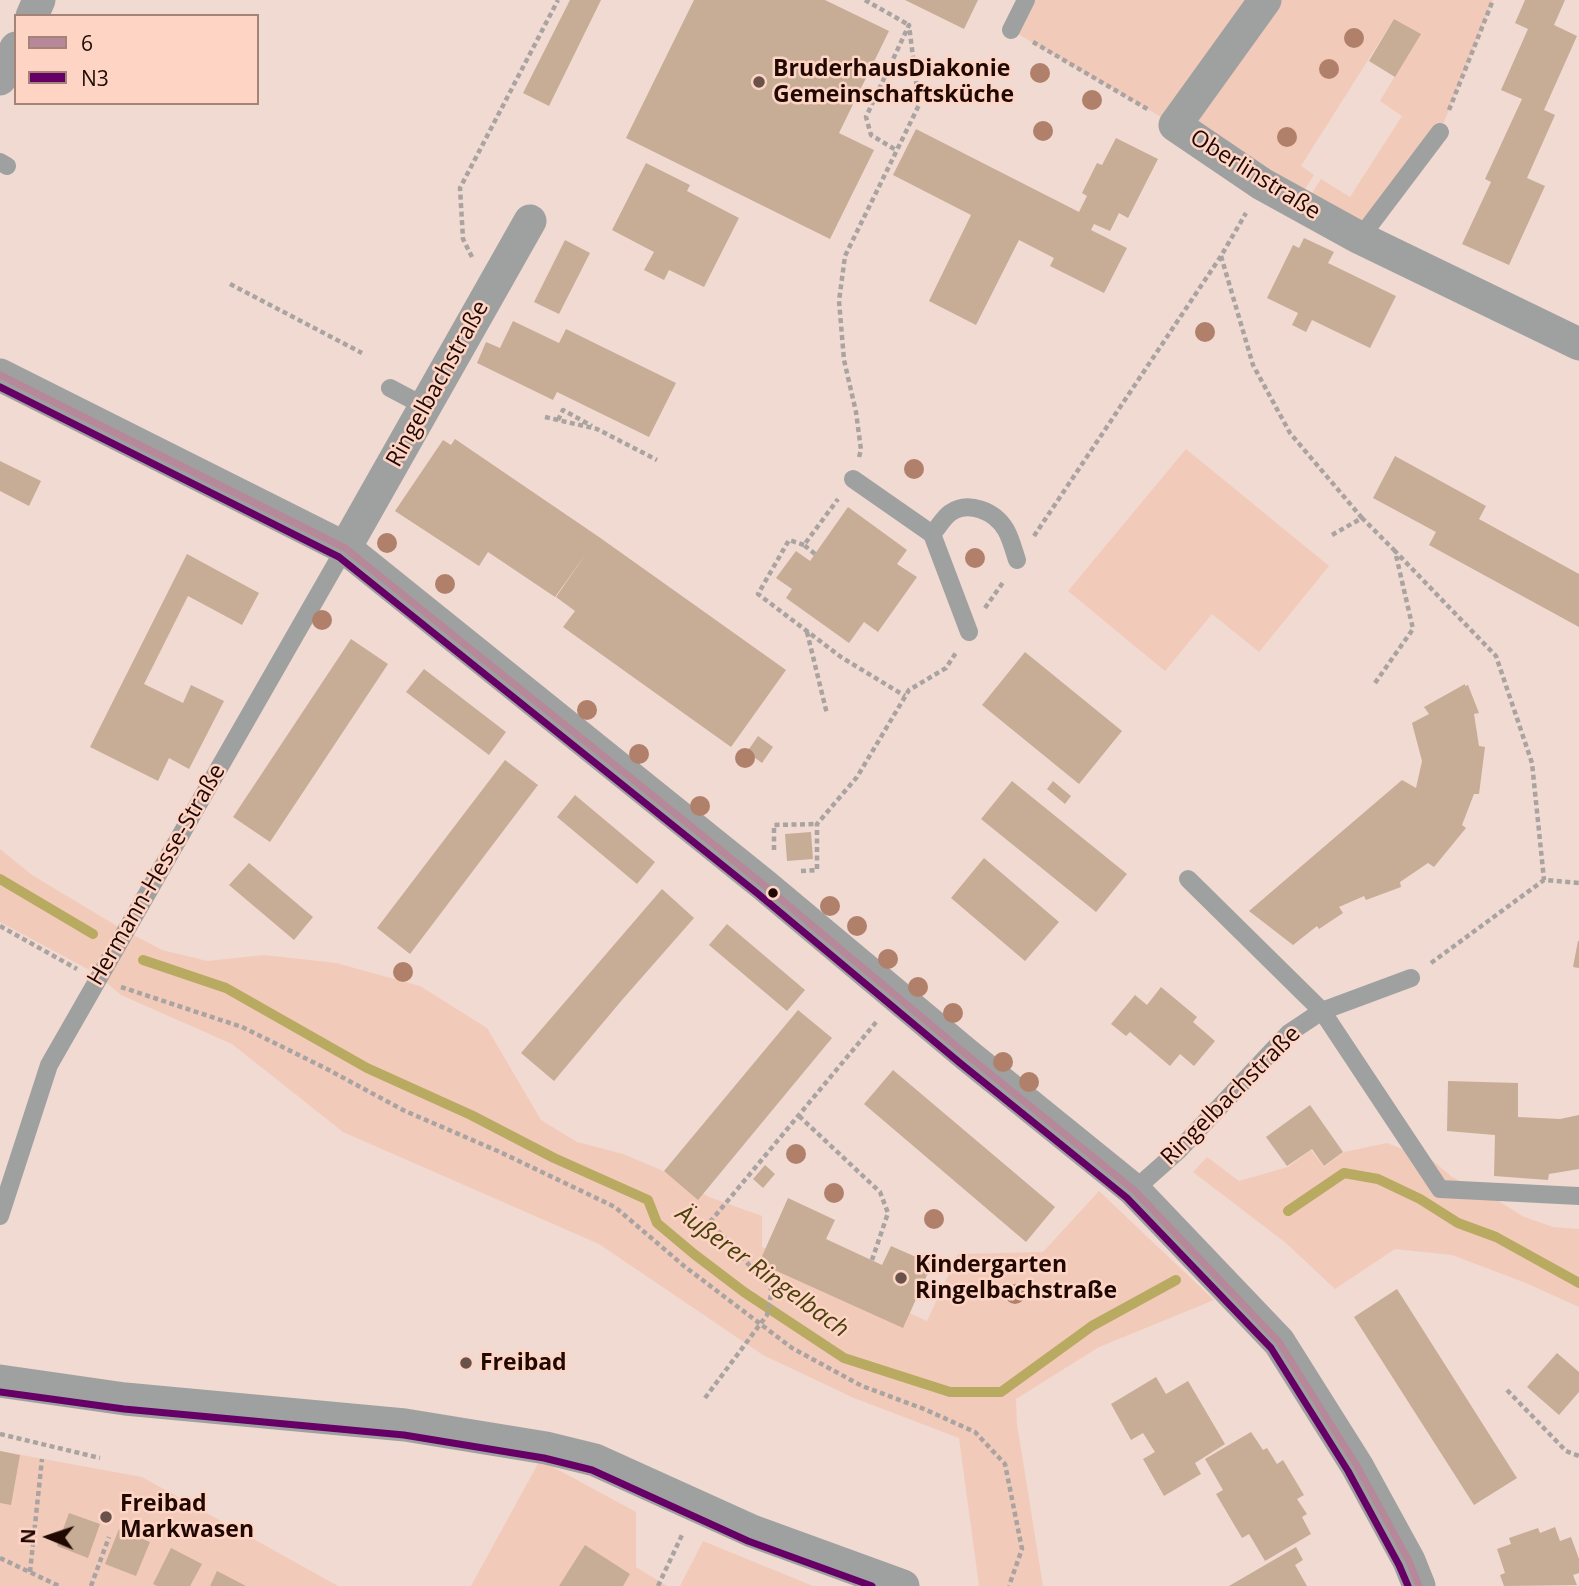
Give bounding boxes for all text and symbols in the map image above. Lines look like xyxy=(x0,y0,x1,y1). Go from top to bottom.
legend xyxy=(14,14,259,105)
text: 6 xyxy=(81,29,93,57)
place label: BruderhausDiakonie Gemeinschaftsküche xyxy=(773,55,1014,109)
text: N3 xyxy=(81,64,109,92)
marker: BruderhausDiakonie Gemeinschaftsküche xyxy=(751,74,767,90)
street label: Oberlinstraße xyxy=(1185,124,1325,226)
street label: Ringelbachstraße xyxy=(381,296,495,472)
street label: Hermann-Hesse-Straße xyxy=(82,759,232,991)
unlabelled marker xyxy=(766,886,780,900)
street label: Ringelbachstraße xyxy=(1156,1021,1306,1171)
water label: Äußerer Ringelbach xyxy=(670,1200,854,1344)
place label: Kindergarten Ringelbachstraße xyxy=(915,1251,1117,1305)
marker: Kindergarten Ringelbachstraße xyxy=(893,1270,909,1286)
place label: Freibad xyxy=(480,1349,567,1377)
marker: Freibad xyxy=(458,1355,474,1371)
place label: Freibad Markwasen xyxy=(120,1490,254,1544)
north arrow xyxy=(14,1502,84,1572)
marker: Freibad Markwasen xyxy=(98,1509,114,1525)
text: N xyxy=(15,1528,41,1544)

